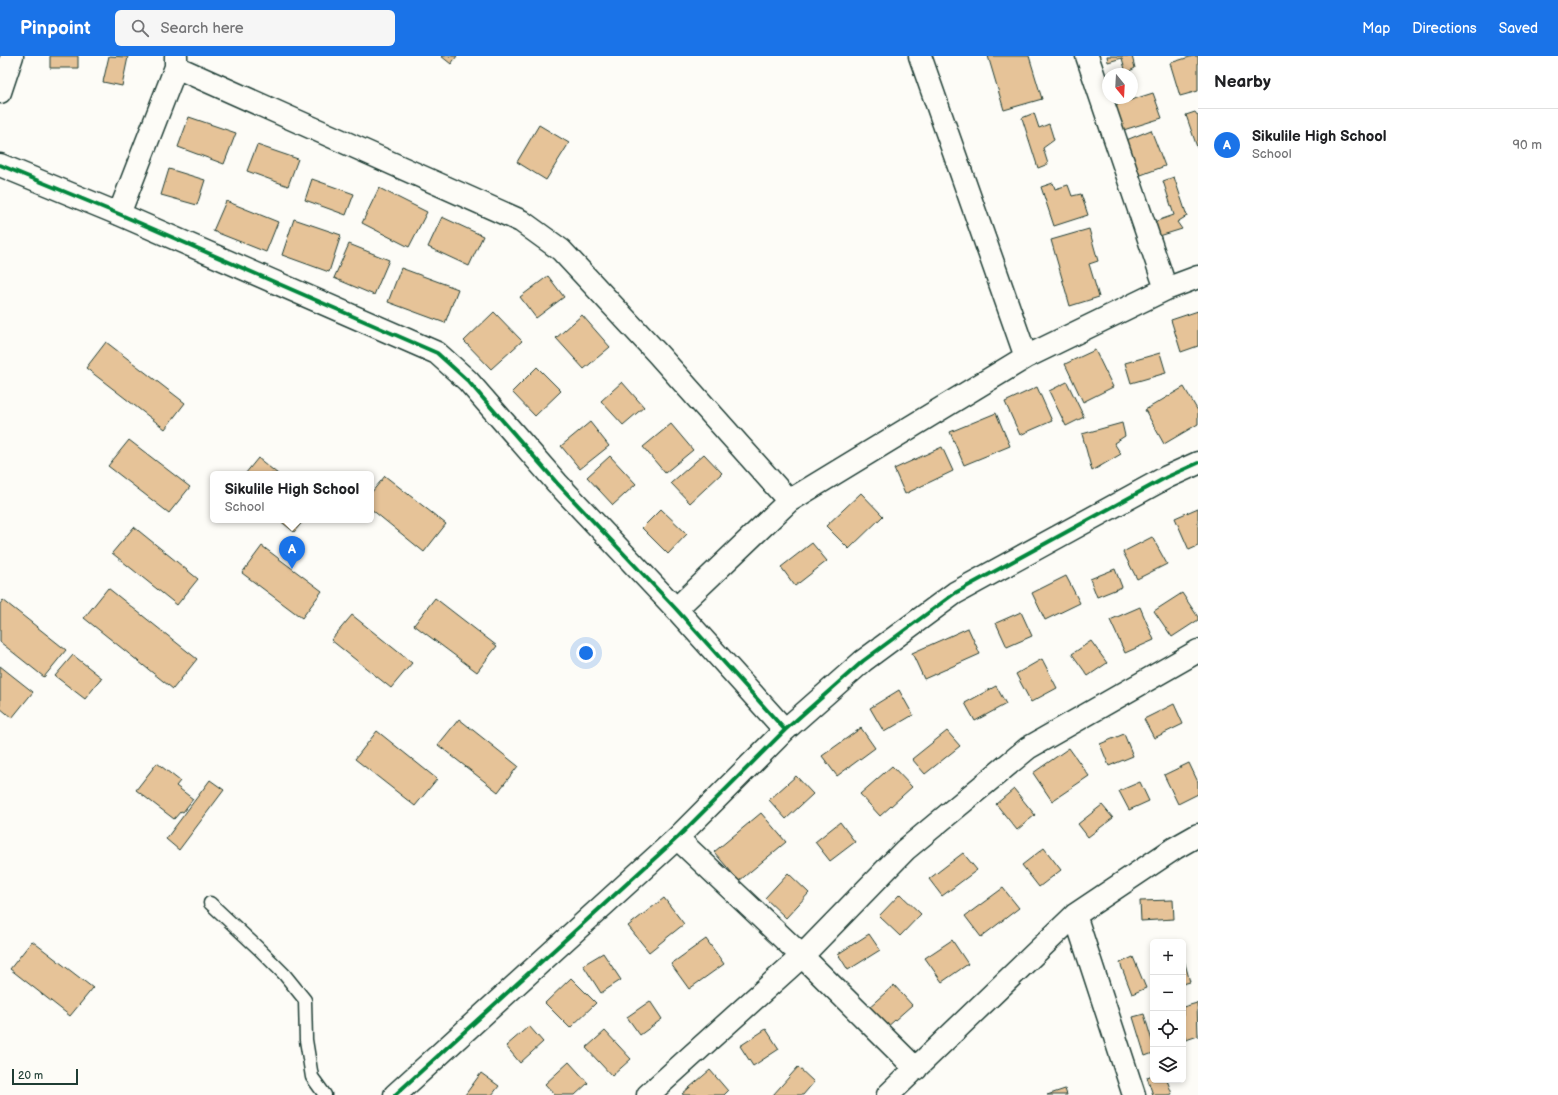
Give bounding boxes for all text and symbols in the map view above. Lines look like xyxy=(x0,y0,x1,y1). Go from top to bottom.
search box xyxy=(115,10,395,46)
text: Pinpoint xyxy=(20,17,91,40)
icon: search xyxy=(129,17,151,39)
text: Search here xyxy=(161,19,244,38)
text: Map xyxy=(1362,20,1390,37)
text: Directions xyxy=(1412,20,1477,37)
text: Saved xyxy=(1499,20,1538,37)
north arrow xyxy=(1102,68,1138,104)
text: Nearby xyxy=(1214,72,1271,92)
text: Sikulile High School xyxy=(1252,127,1387,146)
text: A xyxy=(1223,137,1231,153)
text: 90 m xyxy=(1513,137,1542,153)
text: School xyxy=(1252,146,1292,162)
popup xyxy=(210,471,374,523)
text: Sikulile High School xyxy=(225,480,359,499)
text: School xyxy=(225,499,264,515)
pin: A xyxy=(279,536,305,569)
your location xyxy=(576,643,596,663)
map controls xyxy=(1150,939,1186,1083)
button: + xyxy=(1150,939,1186,975)
button: − xyxy=(1150,975,1186,1011)
button: locate xyxy=(1150,1011,1186,1047)
button: layers xyxy=(1150,1047,1186,1083)
scale bar xyxy=(12,1067,78,1086)
text: 20 m xyxy=(18,1069,43,1082)

